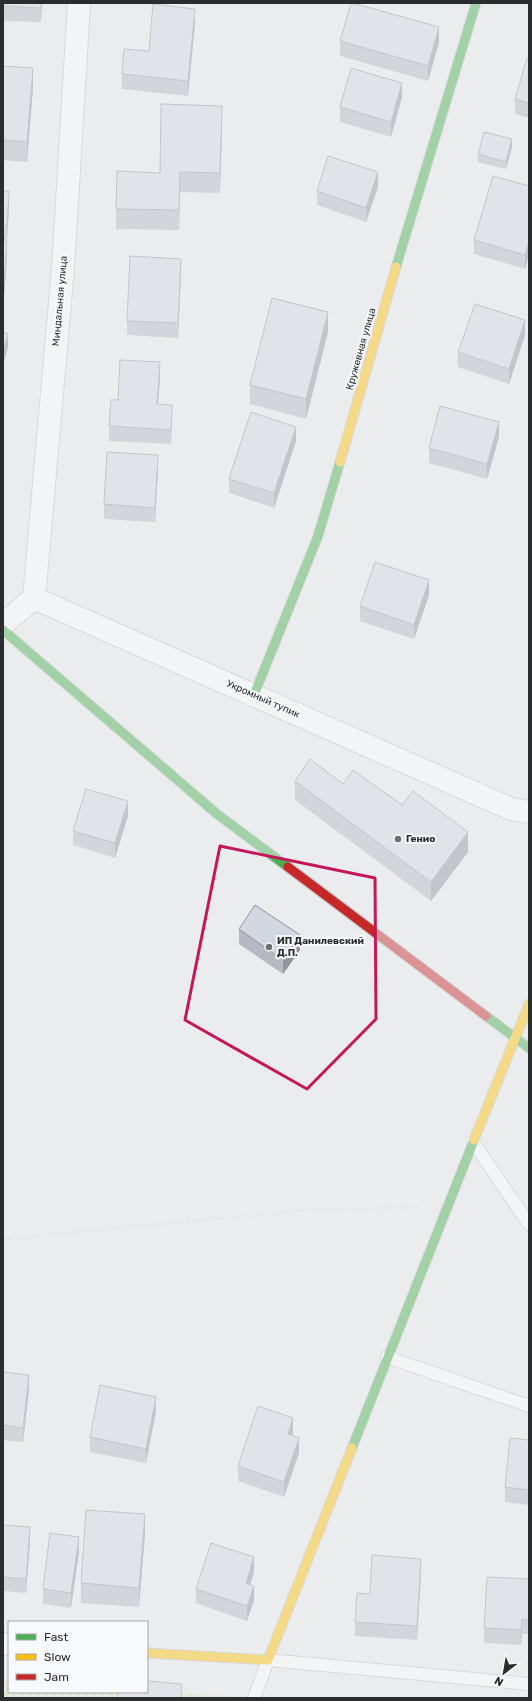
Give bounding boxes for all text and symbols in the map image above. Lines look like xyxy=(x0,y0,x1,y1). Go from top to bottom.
street label: Миндальная улица xyxy=(50,255,70,347)
street label: Кружевная улица xyxy=(344,306,378,392)
street label: Укромный тупик xyxy=(224,677,302,721)
place label: Генио xyxy=(406,833,435,845)
marker: Генио xyxy=(393,834,403,844)
place label: ИП Данилевский Д.П. xyxy=(277,935,364,959)
marker: ИП Данилевский Д.П. xyxy=(264,942,274,952)
legend xyxy=(8,1621,148,1693)
text: Fast xyxy=(44,1630,68,1644)
text: Slow xyxy=(44,1650,71,1664)
north arrow xyxy=(484,1653,524,1693)
text: Jam xyxy=(44,1670,69,1684)
text: N xyxy=(492,1673,506,1689)

